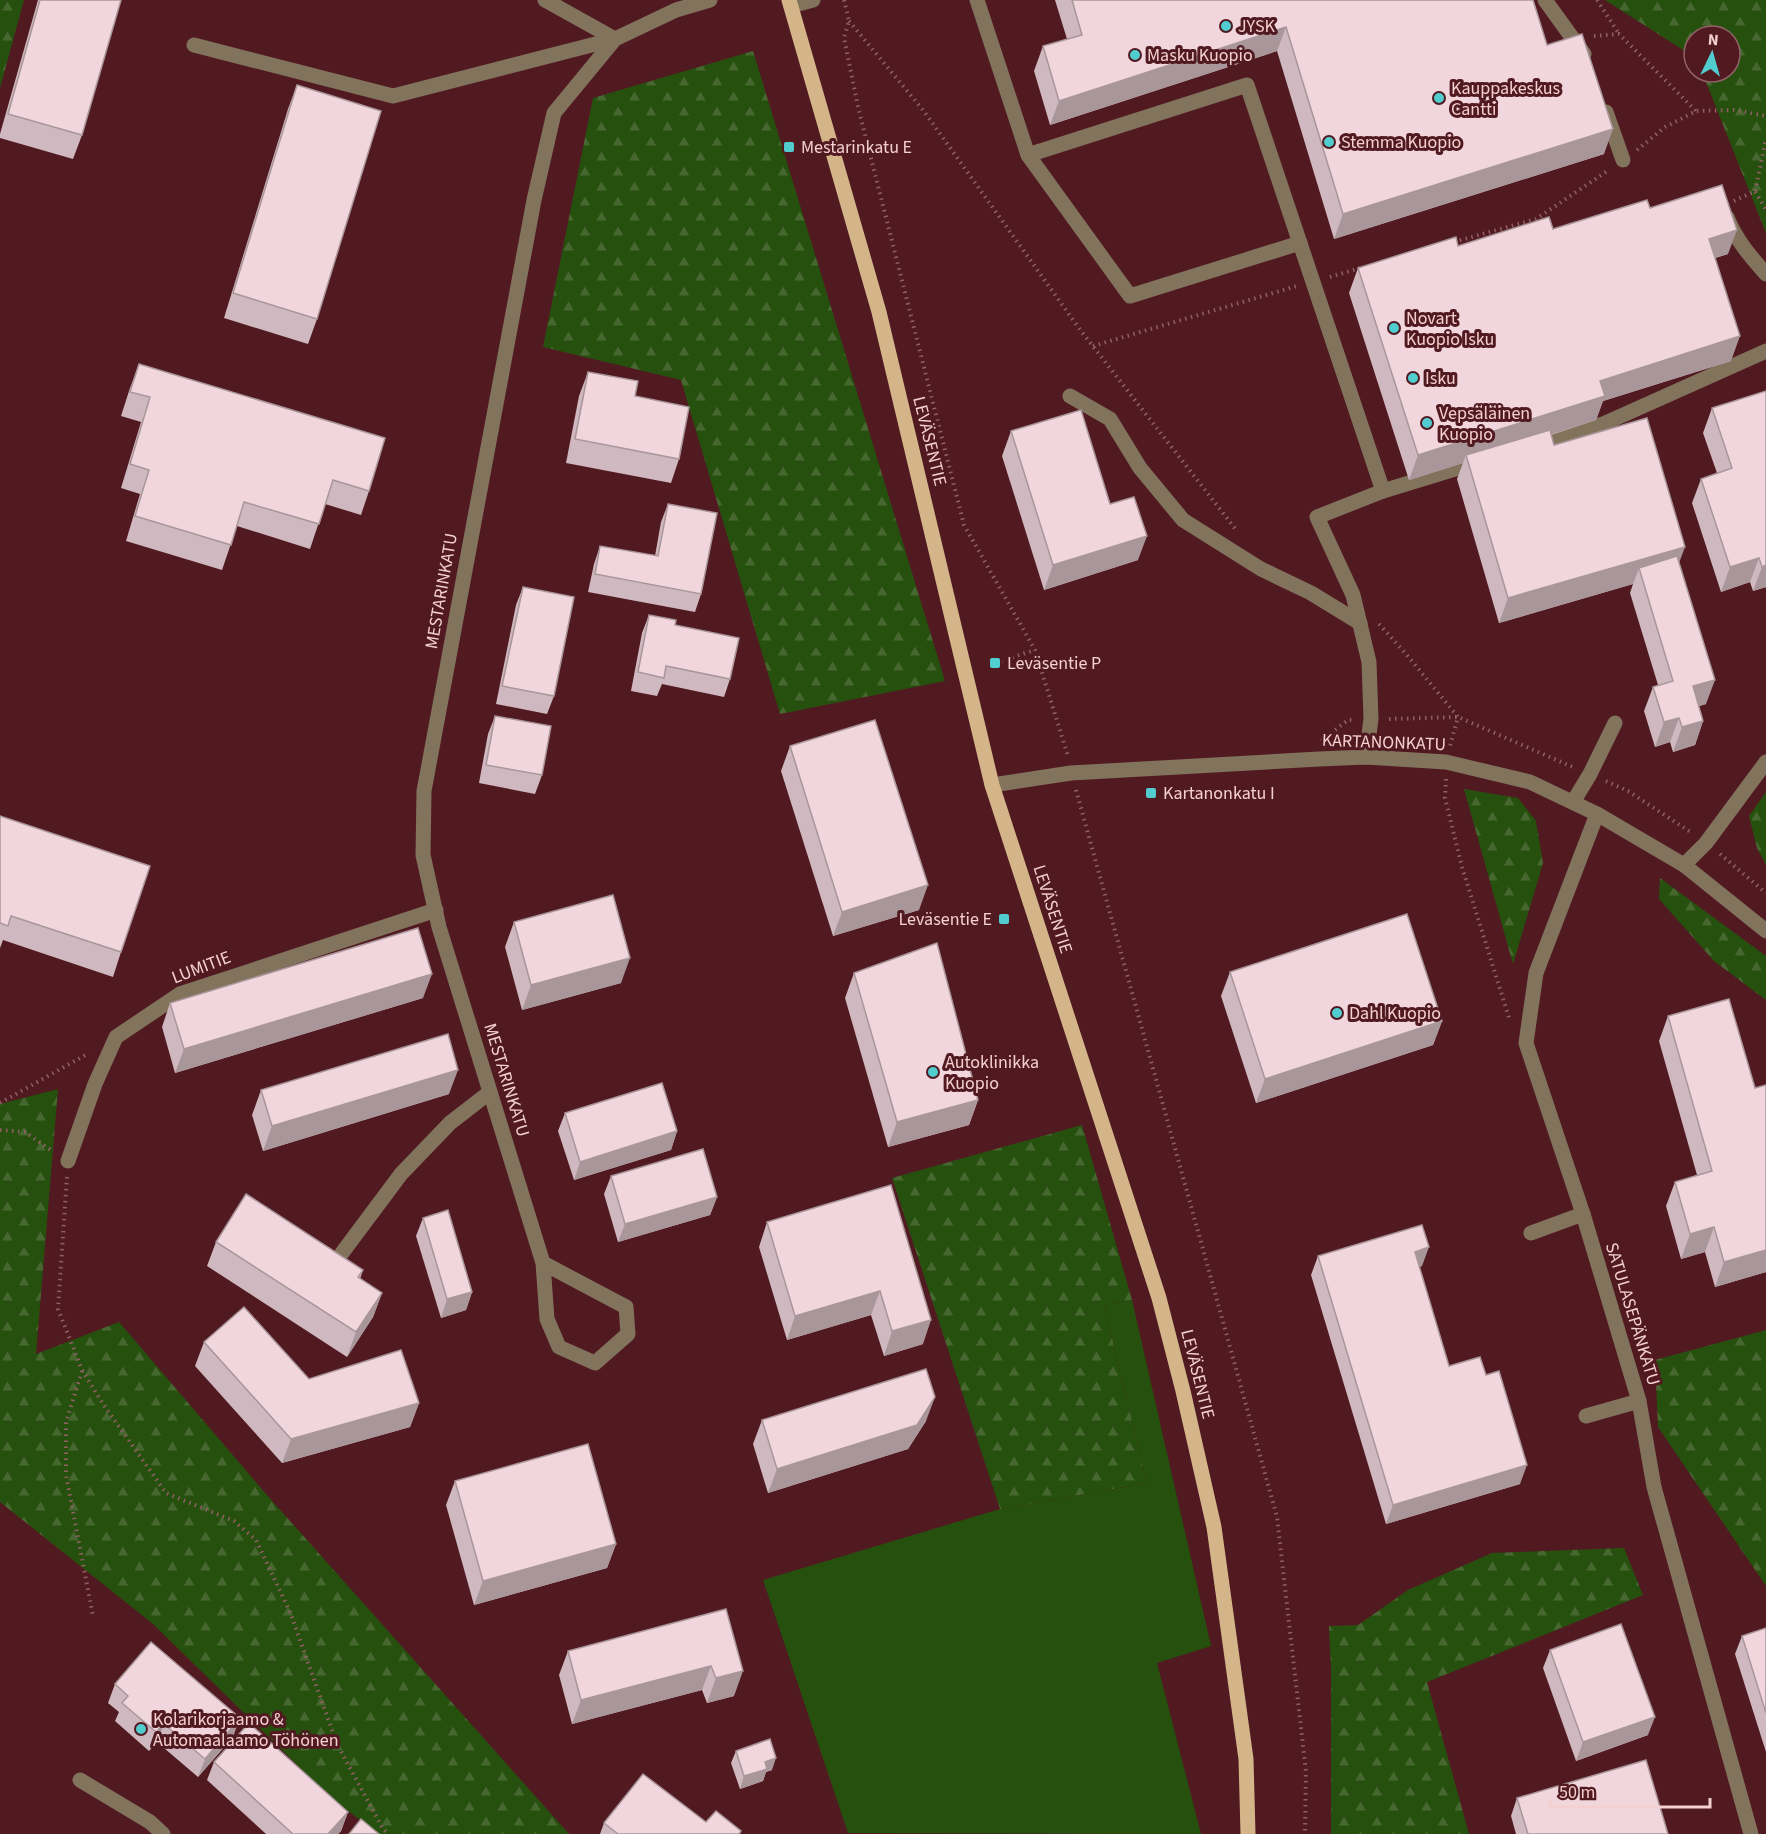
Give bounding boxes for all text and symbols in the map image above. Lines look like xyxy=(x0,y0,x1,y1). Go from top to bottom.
place label: JYSK xyxy=(1238,14,1276,39)
marker: JYSK xyxy=(1219,19,1233,33)
north arrow xyxy=(1682,24,1742,84)
text: N xyxy=(1707,29,1719,51)
place label: Masku Kuopio xyxy=(1147,43,1253,68)
marker: Masku Kuopio xyxy=(1128,48,1142,62)
place label: Kauppakeskus Cantti xyxy=(1451,76,1560,122)
marker: Kauppakeskus Cantti xyxy=(1432,91,1446,105)
place label: Stemma Kuopio xyxy=(1341,130,1461,155)
place label: Mestarinkatu E xyxy=(801,135,912,160)
marker: Stemma Kuopio xyxy=(1322,135,1336,149)
marker: Mestarinkatu E xyxy=(782,140,796,154)
place label: Novart Kuopio Isku xyxy=(1406,306,1494,352)
marker: Novart Kuopio Isku xyxy=(1387,321,1401,335)
place label: Isku xyxy=(1425,366,1456,391)
marker: Isku xyxy=(1406,371,1420,385)
street label: LEVÄSENTIE xyxy=(906,394,953,489)
place label: Vepsäläinen Kuopio xyxy=(1439,401,1530,447)
marker: Vepsäläinen Kuopio xyxy=(1420,416,1434,430)
street label: MESTARINKATU xyxy=(419,531,464,651)
place label: Leväsentie P xyxy=(1007,651,1101,676)
marker: Leväsentie P xyxy=(988,656,1002,670)
street label: KARTANONKATU xyxy=(1321,728,1447,757)
place label: Kartanonkatu I xyxy=(1163,781,1275,806)
marker: Kartanonkatu I xyxy=(1144,786,1158,800)
street label: LEVÄSENTIE xyxy=(1026,862,1079,957)
place label: Leväsentie E xyxy=(898,907,992,932)
marker: Leväsentie E xyxy=(997,912,1011,926)
street label: LUMITIE xyxy=(168,945,234,990)
place label: Dahl Kuopio xyxy=(1349,1001,1441,1026)
marker: Dahl Kuopio xyxy=(1330,1006,1344,1020)
street label: MESTARINKATU xyxy=(477,1020,536,1140)
place label: Autoklinikka Kuopio xyxy=(945,1050,1039,1096)
marker: Autoklinikka Kuopio xyxy=(926,1065,940,1079)
street label: SATULASEPÄNKATU xyxy=(1599,1240,1666,1389)
street label: LEVÄSENTIE xyxy=(1174,1327,1221,1422)
place label: Kolarikorjaamo & Automaalaamo Töhönen xyxy=(153,1707,339,1753)
marker: Kolarikorjaamo & Automaalaamo Töhönen xyxy=(134,1722,148,1736)
scale bar xyxy=(1550,1771,1710,1809)
text: 50 m xyxy=(1559,1780,1595,1805)

